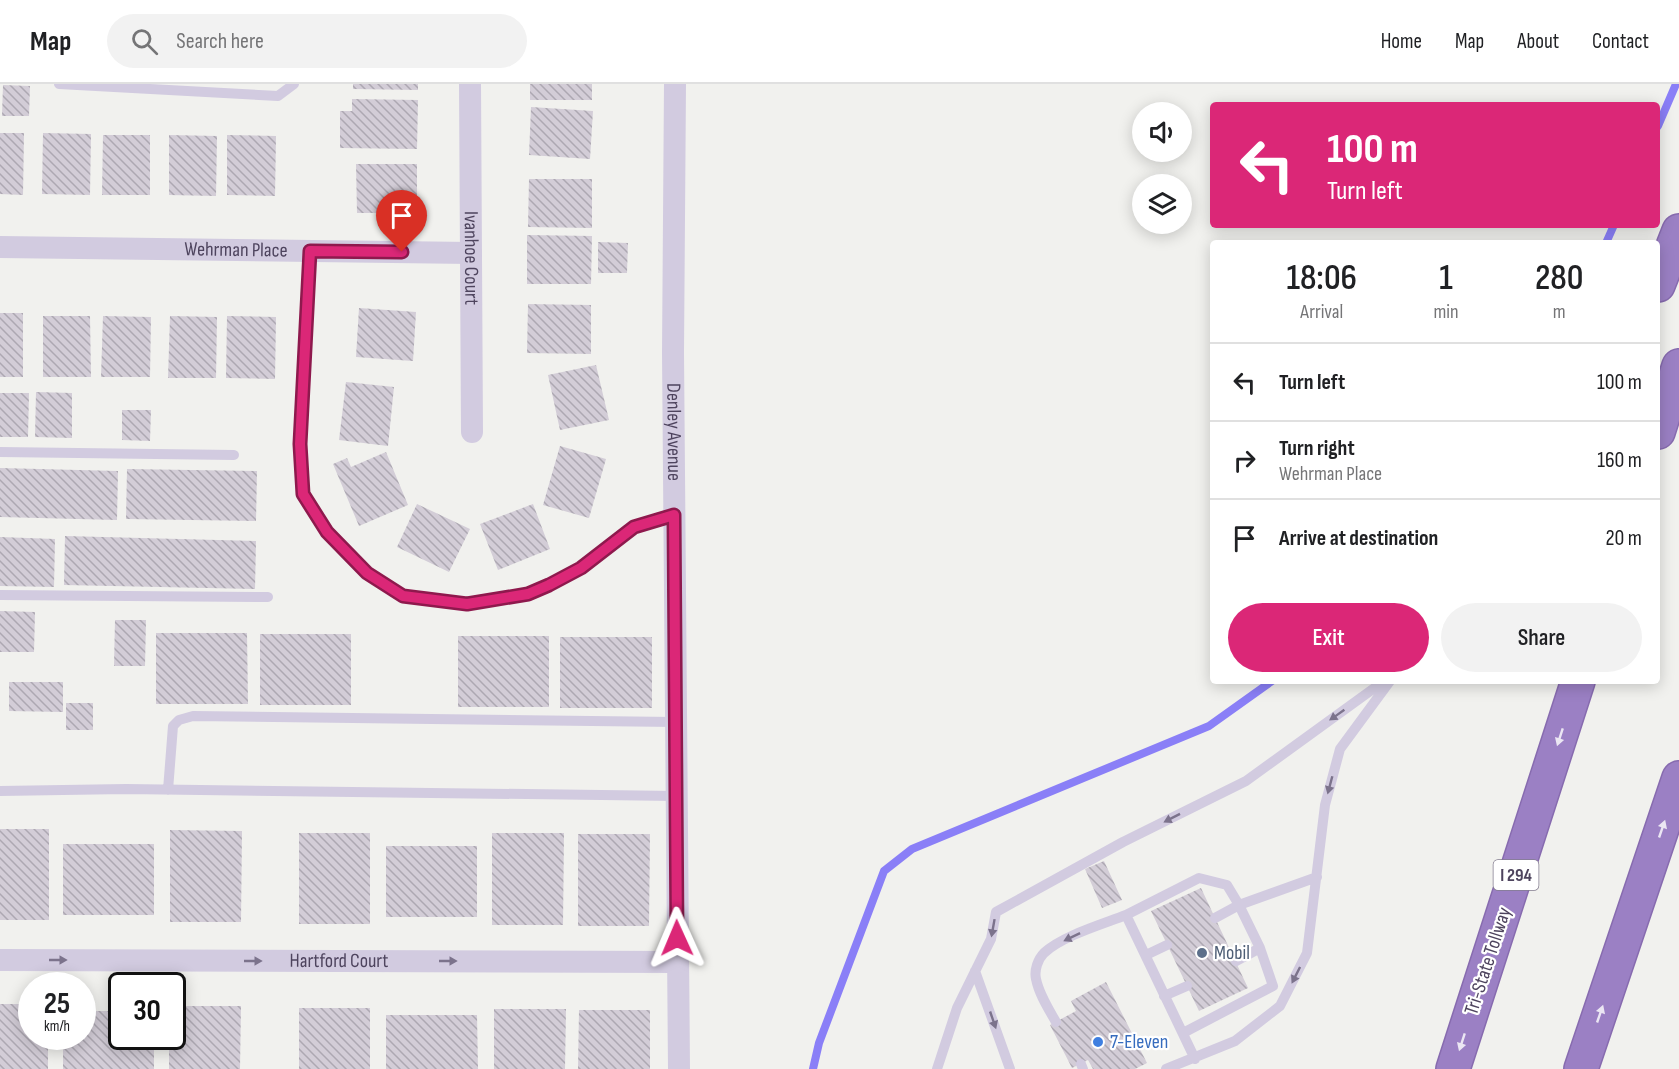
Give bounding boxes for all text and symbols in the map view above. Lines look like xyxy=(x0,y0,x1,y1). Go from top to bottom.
search box xyxy=(107,14,527,68)
text: Map xyxy=(30,25,71,58)
icon: search xyxy=(128,25,161,58)
text: Search here xyxy=(176,28,264,55)
text: Home xyxy=(1381,29,1422,54)
text: Map xyxy=(1455,29,1484,54)
text: About xyxy=(1517,29,1559,54)
text: Contact xyxy=(1592,29,1649,54)
map controls xyxy=(1132,102,1192,234)
button: sound xyxy=(1132,102,1192,162)
text: 100 m xyxy=(1327,124,1418,175)
icon: left xyxy=(1228,126,1306,204)
button: layers xyxy=(1132,174,1192,234)
text: Turn left xyxy=(1327,175,1403,207)
pin xyxy=(376,190,427,252)
icon: arrive xyxy=(385,199,418,232)
street label: Ivanhoe Court xyxy=(459,211,483,305)
street label: Wehrman Place xyxy=(184,237,288,263)
text: 18:06 xyxy=(1286,257,1357,300)
text: 1 xyxy=(1439,257,1453,300)
text: 280 xyxy=(1535,257,1584,300)
text: Arrival xyxy=(1300,300,1343,324)
text: min xyxy=(1433,300,1459,324)
text: m xyxy=(1553,300,1566,324)
icon: left xyxy=(1228,366,1261,399)
text: Turn left xyxy=(1279,369,1345,396)
text: 100 m xyxy=(1597,369,1642,396)
street label: Denley Avenue xyxy=(661,383,686,481)
text: Turn right xyxy=(1279,435,1355,462)
icon: right xyxy=(1228,444,1261,477)
text: 160 m xyxy=(1597,447,1642,474)
text: Wehrman Place xyxy=(1279,462,1382,486)
icon: arrive xyxy=(1228,522,1261,555)
text: Arrive at destination xyxy=(1279,525,1438,552)
text: 20 m xyxy=(1606,525,1642,552)
button: Exit xyxy=(1228,603,1429,672)
button: Share xyxy=(1441,603,1642,672)
one-way arrow xyxy=(1329,709,1345,721)
one-way arrow xyxy=(1555,728,1564,746)
one-way arrow xyxy=(1325,776,1335,794)
one-way arrow xyxy=(1163,813,1180,823)
one-way arrow xyxy=(1658,820,1667,838)
road number: I 294 xyxy=(1494,860,1538,890)
street label: Tri-State Tollway xyxy=(1459,904,1517,1018)
position arrow xyxy=(645,906,709,970)
one-way arrow xyxy=(988,919,997,938)
one-way arrow xyxy=(1063,933,1080,942)
place label: Mobil xyxy=(1214,941,1250,965)
marker: Mobil xyxy=(1195,946,1209,960)
street label: Hartford Court xyxy=(290,949,388,973)
one-way arrow xyxy=(49,955,68,965)
one-way arrow xyxy=(244,956,263,966)
one-way arrow xyxy=(439,956,458,966)
one-way arrow xyxy=(1291,967,1301,984)
speed limit sign: 30 xyxy=(108,972,186,1050)
text: 25 xyxy=(44,986,70,1022)
one-way arrow xyxy=(1595,1004,1605,1022)
one-way arrow xyxy=(988,1011,998,1029)
text: km/h xyxy=(44,1017,70,1036)
place label: 7-Eleven xyxy=(1110,1030,1168,1054)
one-way arrow xyxy=(1457,1033,1466,1051)
marker: 7-Eleven xyxy=(1091,1035,1105,1049)

